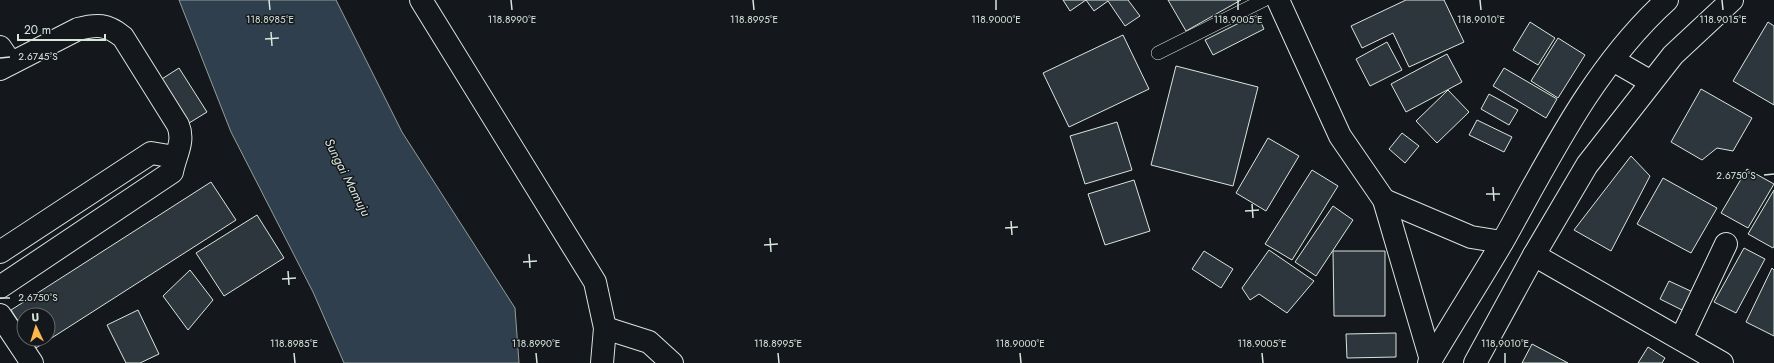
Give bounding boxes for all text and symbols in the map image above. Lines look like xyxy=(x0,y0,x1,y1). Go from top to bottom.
text: 118.8985°E xyxy=(246,12,294,27)
text: 118.8990°E xyxy=(488,12,536,27)
text: 118.8995°E xyxy=(730,12,778,27)
text: 118.9000°E xyxy=(971,12,1021,27)
text: 118.9005°E xyxy=(1214,12,1263,27)
text: 118.9010°E xyxy=(1457,12,1505,27)
text: 118.9015°E xyxy=(1699,12,1747,27)
scale bar xyxy=(18,16,105,42)
text: 20 m xyxy=(24,21,51,39)
text: 2.6745°S xyxy=(18,49,58,64)
water label: Sungai Mamuju xyxy=(320,135,376,220)
text: 2.6750°S xyxy=(1716,168,1756,183)
text: 2.6750°S xyxy=(18,290,58,305)
north arrow xyxy=(16,307,56,347)
text: U xyxy=(31,309,40,325)
text: 118.8985°E xyxy=(270,336,318,351)
text: 118.8990°E xyxy=(512,336,560,351)
text: 118.8995°E xyxy=(754,336,802,351)
text: 118.9000°E xyxy=(995,336,1045,351)
text: 118.9005°E xyxy=(1238,336,1287,351)
text: 118.9010°E xyxy=(1481,336,1529,351)

